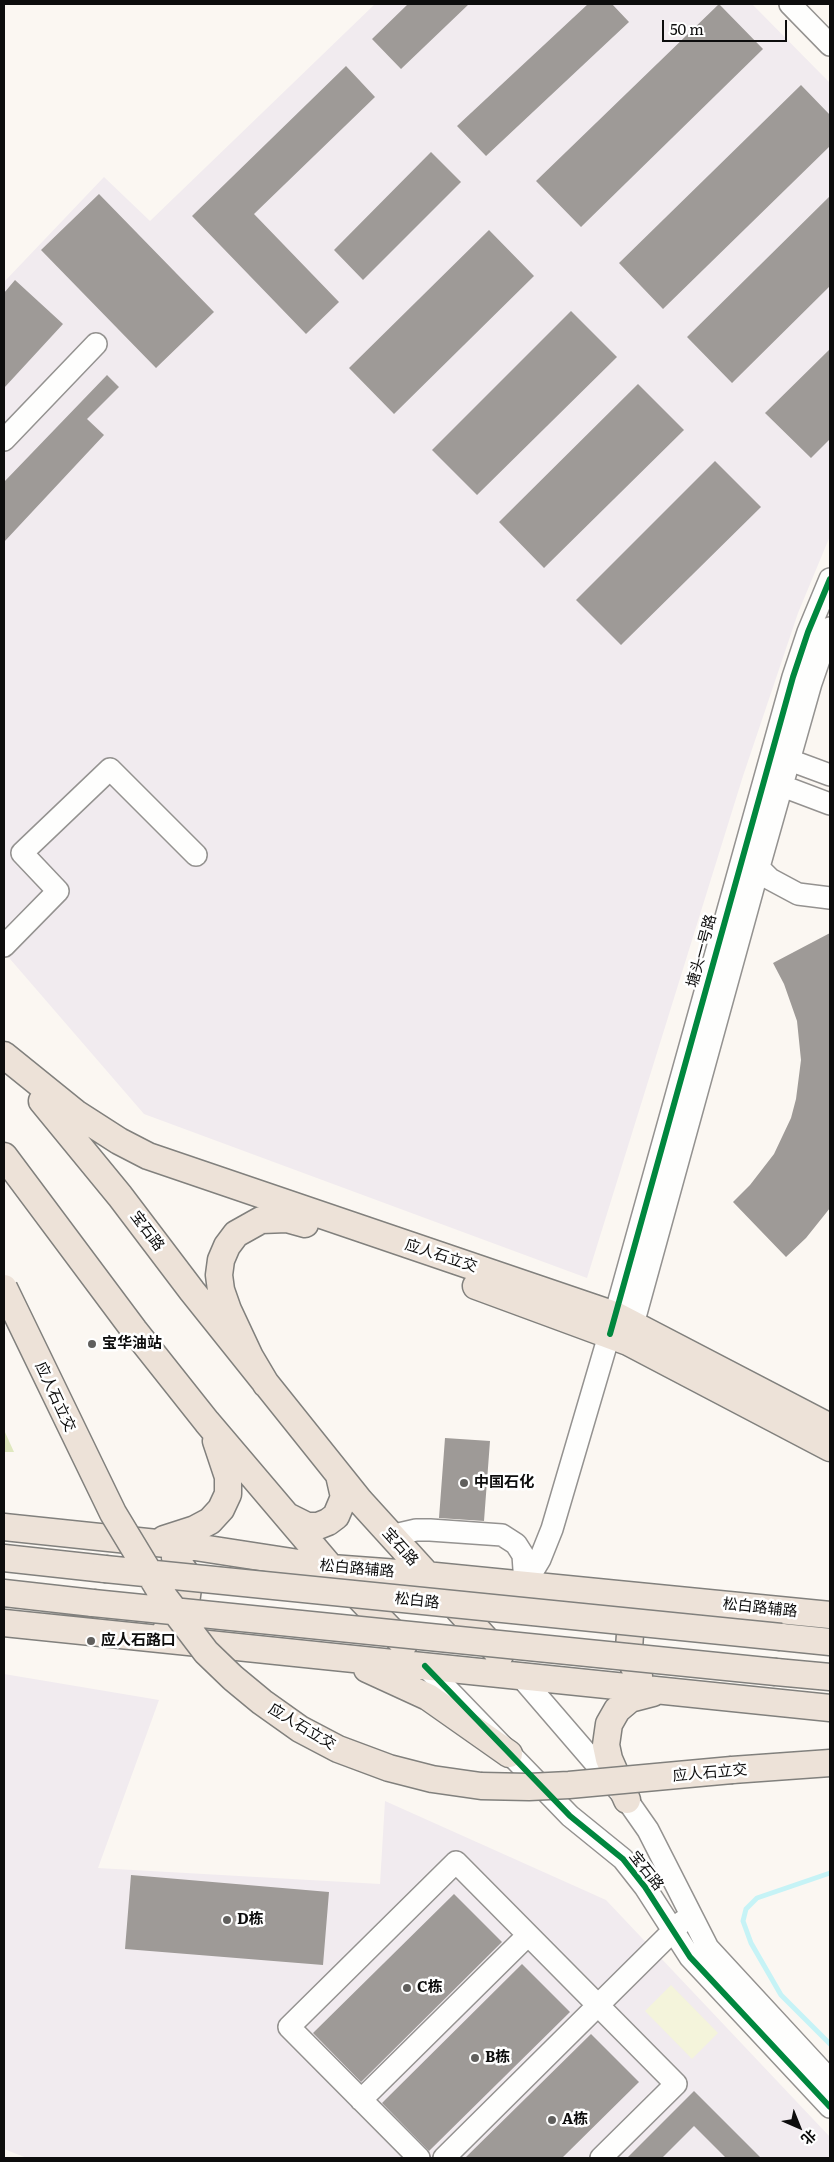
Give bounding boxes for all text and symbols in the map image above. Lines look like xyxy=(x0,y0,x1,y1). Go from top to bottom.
scale bar xyxy=(664,10,789,42)
text: 50 m xyxy=(670,17,704,40)
street label: 塘头一号路 xyxy=(684,912,720,990)
street label: 宝石路 xyxy=(126,1208,168,1254)
street label: 应人石立交 xyxy=(403,1236,479,1276)
place label: 宝华油站 xyxy=(102,1335,162,1353)
marker: 宝华油站 xyxy=(86,1338,98,1350)
street label: 应人石立交 xyxy=(31,1359,79,1435)
place label: 中国石化 xyxy=(474,1474,534,1492)
marker: 中国石化 xyxy=(458,1477,470,1489)
street label: 宝石路 xyxy=(378,1524,422,1570)
street label: 松白路辅路 xyxy=(319,1557,395,1581)
street label: 松白路 xyxy=(394,1590,440,1612)
street label: 松白路辅路 xyxy=(722,1595,798,1621)
place label: 应人石路口 xyxy=(101,1632,176,1650)
marker: 应人石路口 xyxy=(85,1635,97,1647)
street label: 应人石立交 xyxy=(265,1700,339,1754)
street label: 应人石立交 xyxy=(672,1761,748,1785)
street label: 宝石路 xyxy=(625,1848,667,1894)
place label: D栋 xyxy=(237,1911,264,1929)
marker: D栋 xyxy=(221,1914,233,1926)
place label: C栋 xyxy=(417,1979,443,1997)
marker: C栋 xyxy=(401,1982,413,1994)
place label: B栋 xyxy=(485,2049,510,2067)
marker: B栋 xyxy=(469,2052,481,2064)
north arrow xyxy=(774,2102,824,2152)
place label: A栋 xyxy=(562,2111,588,2129)
marker: A栋 xyxy=(546,2114,558,2126)
text: 北 xyxy=(797,2126,821,2150)

